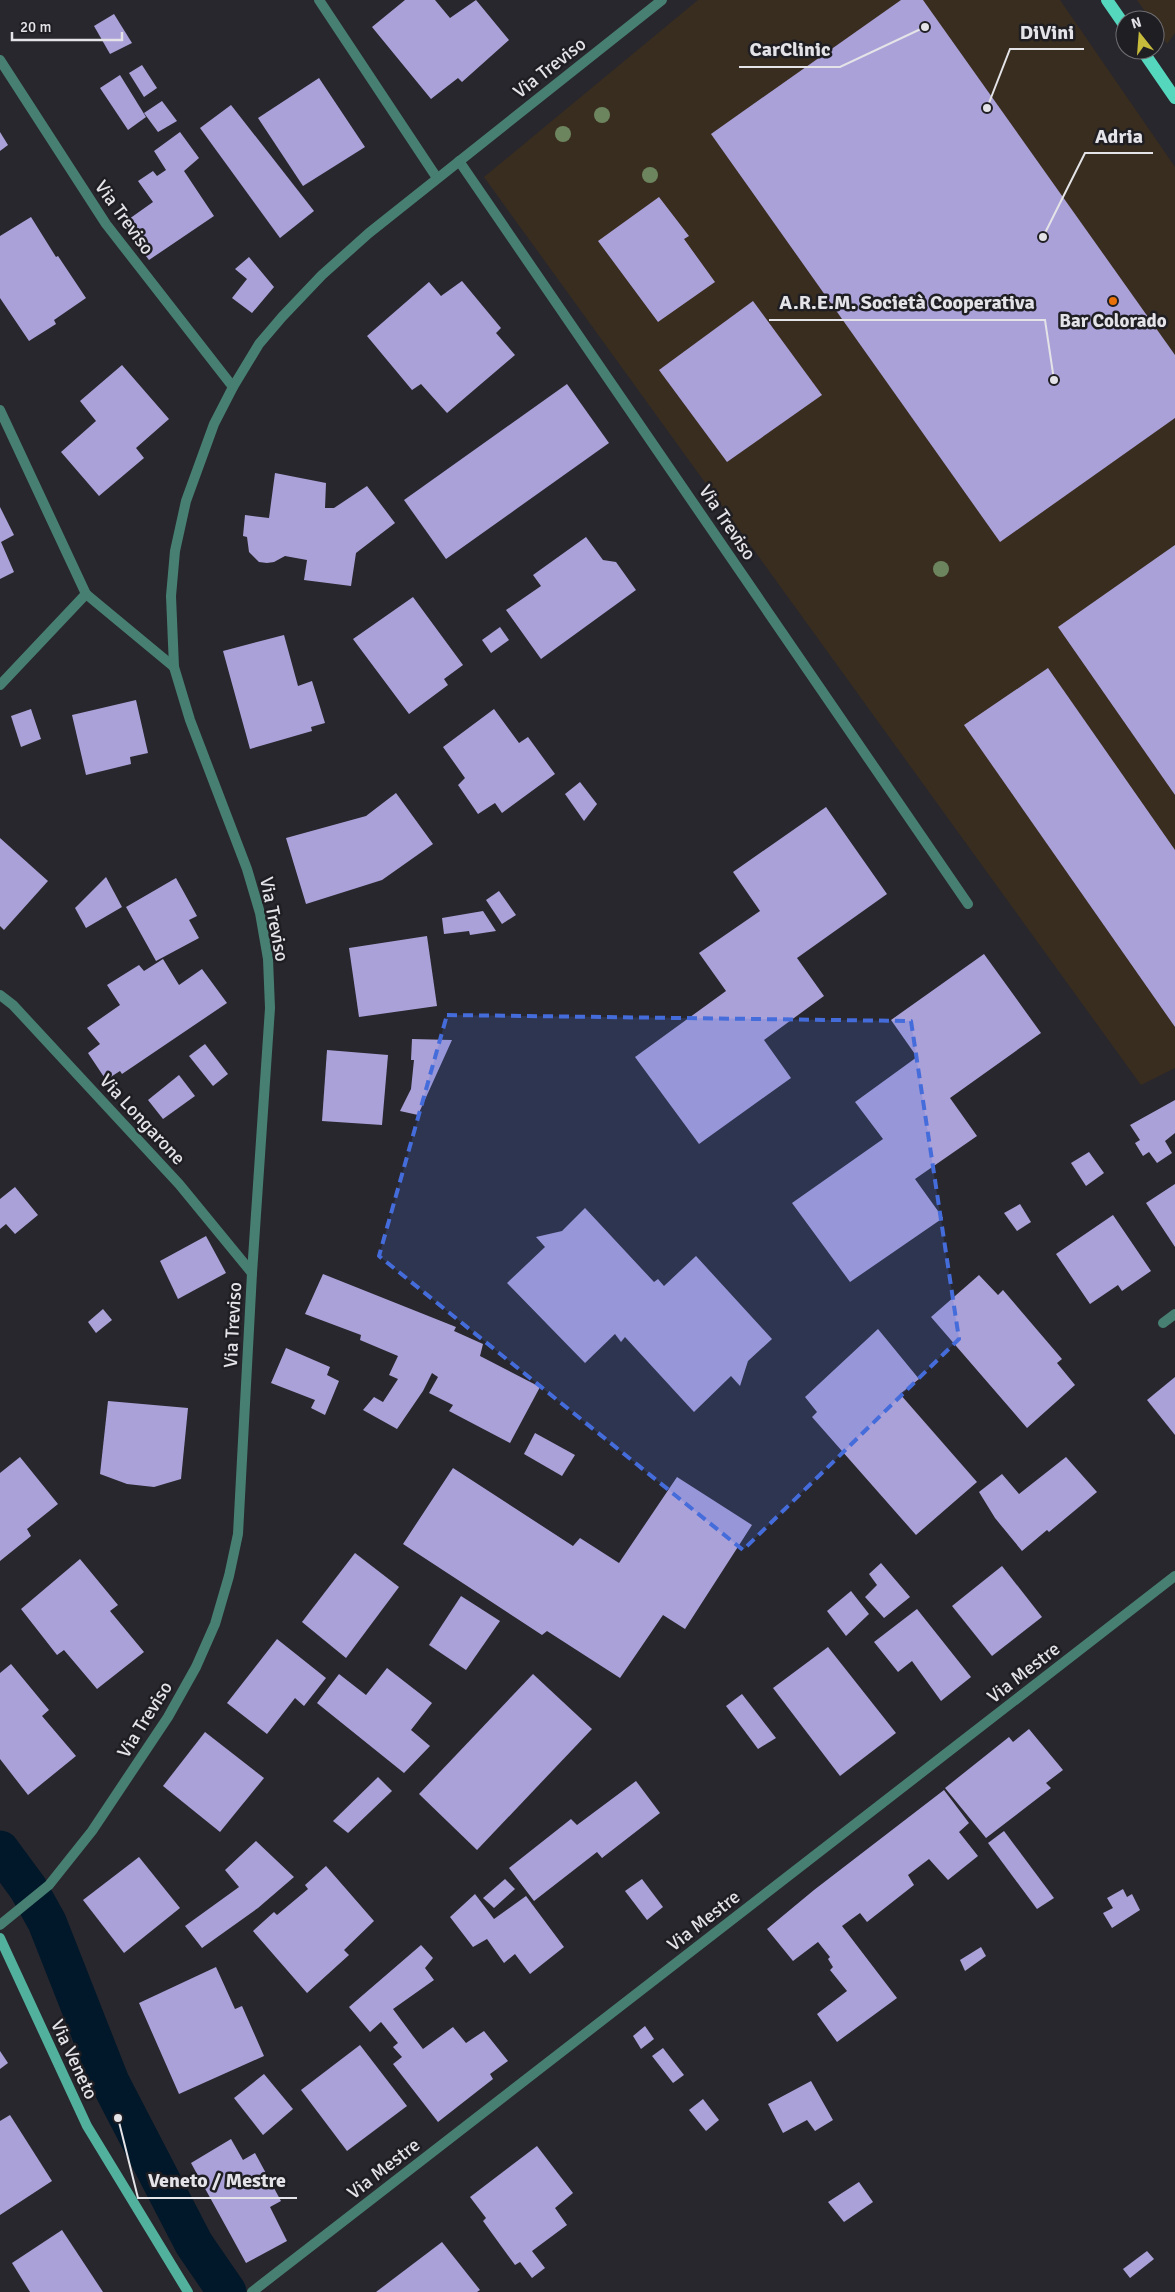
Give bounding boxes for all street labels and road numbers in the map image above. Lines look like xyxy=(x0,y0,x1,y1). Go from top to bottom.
street label: Via Treviso xyxy=(508,32,591,104)
street label: Via Treviso xyxy=(89,176,159,260)
street label: Via Treviso xyxy=(693,480,761,565)
street label: Via Treviso xyxy=(254,875,294,964)
street label: Via Longarone xyxy=(94,1069,190,1170)
street label: Via Treviso xyxy=(219,1281,247,1369)
street label: Via Mestre xyxy=(982,1637,1065,1709)
street label: Via Treviso xyxy=(112,1677,178,1762)
street label: Via Mestre xyxy=(662,1885,745,1957)
street label: Via Veneto xyxy=(45,2016,103,2103)
street label: Via Mestre xyxy=(342,2133,425,2205)

